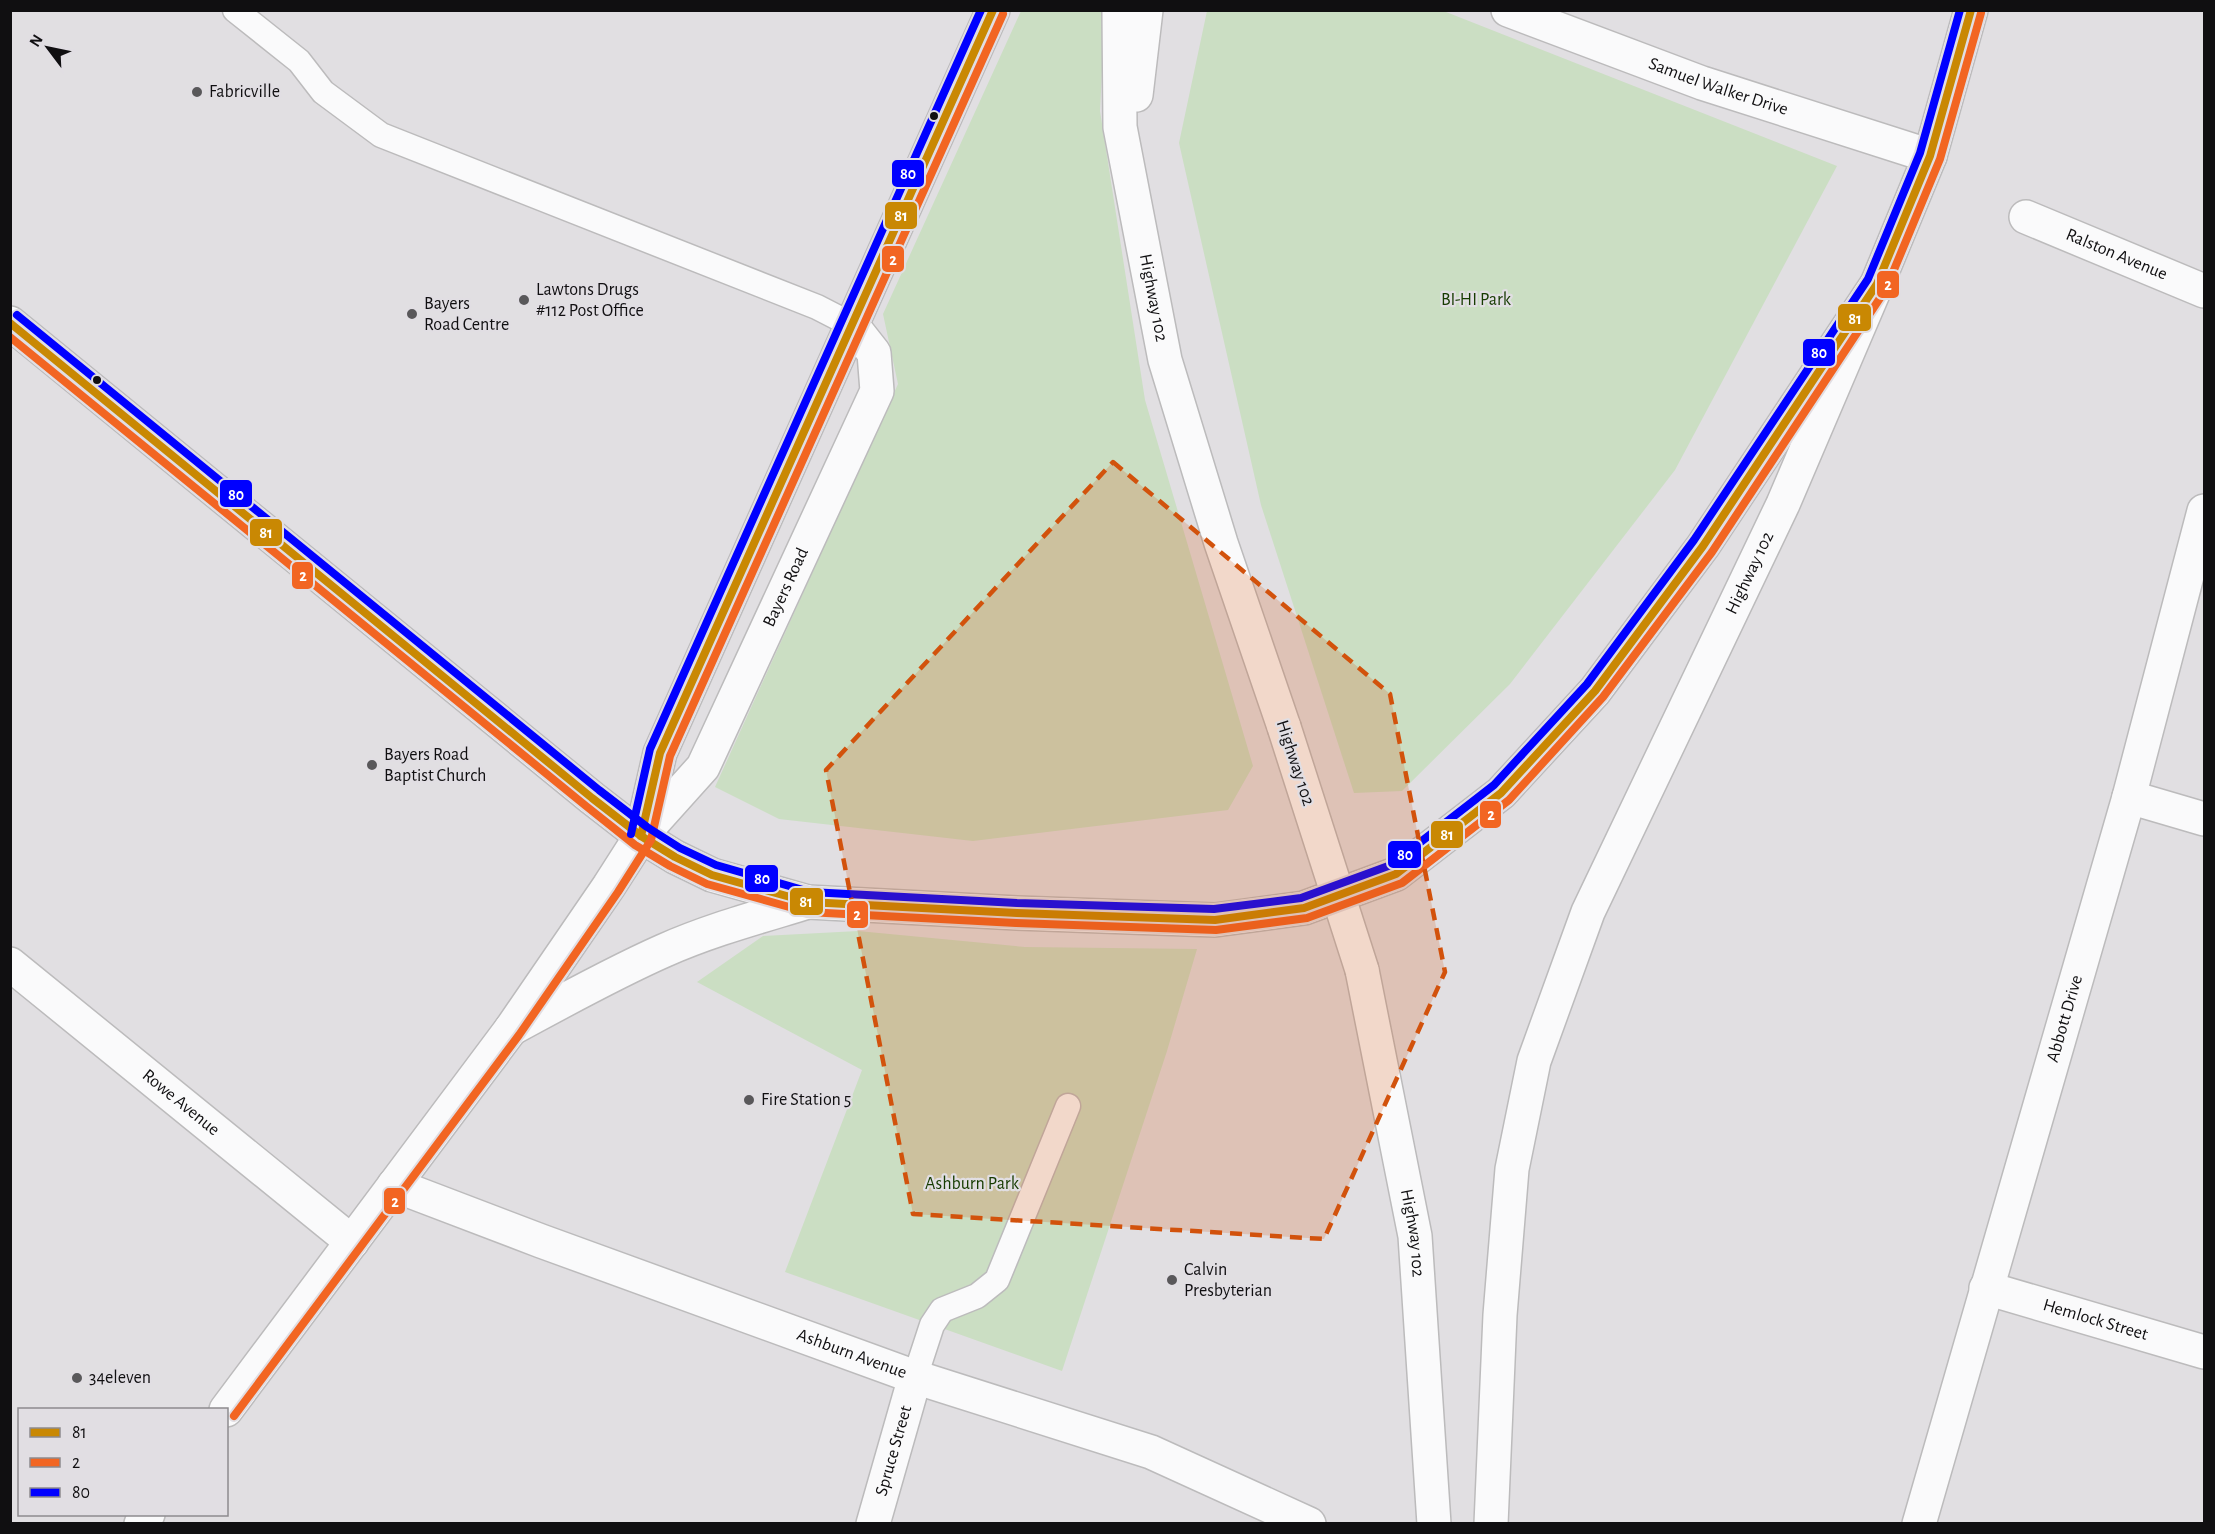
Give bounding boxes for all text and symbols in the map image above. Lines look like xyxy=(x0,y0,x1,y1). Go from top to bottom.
north arrow xyxy=(18,18,78,78)
text: N xyxy=(26,32,46,50)
street label: Samuel Walker Drive xyxy=(1646,55,1790,119)
place label: Fabricville xyxy=(209,83,280,101)
marker: Fabricville xyxy=(190,85,204,99)
unlabelled marker xyxy=(928,110,940,122)
line badge: 80 xyxy=(891,159,925,188)
text: 80 xyxy=(900,166,916,182)
line badge: 81 xyxy=(884,201,918,230)
text: 81 xyxy=(894,208,908,224)
street label: Ralston Avenue xyxy=(2063,226,2170,284)
line badge: 2 xyxy=(881,245,905,273)
text: 2 xyxy=(889,252,897,268)
street label: Highway 102 xyxy=(1136,252,1170,343)
line badge: 2 xyxy=(1876,270,1900,299)
text: 2 xyxy=(1884,277,1892,293)
place label: Lawtons Drugs #112 Post Office xyxy=(536,281,644,320)
park label: BI-HI Park xyxy=(1441,291,1512,309)
marker: Lawtons Drugs #112 Post Office xyxy=(517,293,531,307)
place label: Bayers Road Centre xyxy=(424,295,509,334)
line badge: 81 xyxy=(1837,303,1872,332)
marker: Bayers Road Centre xyxy=(405,307,419,321)
text: 81 xyxy=(1848,311,1862,327)
line badge: 80 xyxy=(1802,338,1836,367)
text: 80 xyxy=(1811,345,1827,361)
unlabelled marker xyxy=(91,374,103,386)
line badge: 80 xyxy=(219,479,253,508)
text: 80 xyxy=(228,487,244,503)
line badge: 81 xyxy=(249,518,283,547)
text: 81 xyxy=(259,525,273,541)
street label: Highway 102 xyxy=(1723,529,1777,617)
street label: Bayers Road xyxy=(760,545,812,630)
line badge: 2 xyxy=(291,561,314,590)
text: 2 xyxy=(299,568,307,584)
street label: Highway 102 xyxy=(1273,718,1317,808)
place label: Bayers Road Baptist Church xyxy=(384,746,486,785)
marker: Bayers Road Baptist Church xyxy=(365,758,379,772)
line badge: 2 xyxy=(1479,800,1502,829)
text: 2 xyxy=(1487,807,1495,823)
line badge: 81 xyxy=(1430,820,1464,849)
text: 81 xyxy=(1440,827,1454,843)
line badge: 80 xyxy=(1387,840,1422,869)
text: 80 xyxy=(1397,847,1413,863)
line badge: 80 xyxy=(744,864,779,893)
text: 80 xyxy=(754,871,770,887)
line badge: 81 xyxy=(789,887,824,916)
text: 81 xyxy=(799,894,813,910)
line badge: 2 xyxy=(846,900,869,929)
text: 2 xyxy=(853,907,861,923)
street label: Abbott Drive xyxy=(2044,973,2086,1064)
street label: Rowe Avenue xyxy=(139,1066,223,1139)
place label: Fire Station 5 xyxy=(761,1091,851,1109)
marker: Fire Station 5 xyxy=(742,1093,756,1107)
park label: Ashburn Park xyxy=(925,1175,1020,1193)
line badge: 2 xyxy=(383,1187,406,1215)
street label: Highway 102 xyxy=(1397,1187,1427,1278)
text: 2 xyxy=(391,1194,399,1210)
place label: Calvin Presbyterian xyxy=(1184,1261,1272,1300)
marker: Calvin Presbyterian xyxy=(1165,1273,1179,1287)
street label: Hemlock Street xyxy=(2041,1296,2150,1344)
street label: Ashburn Avenue xyxy=(795,1326,909,1382)
place label: 34eleven xyxy=(89,1369,151,1387)
marker: 34eleven xyxy=(70,1371,84,1385)
street label: Spruce Street xyxy=(872,1403,915,1498)
legend xyxy=(18,1408,228,1516)
text: 81 xyxy=(72,1424,87,1442)
text: 2 xyxy=(72,1454,80,1472)
text: 80 xyxy=(72,1484,90,1502)

